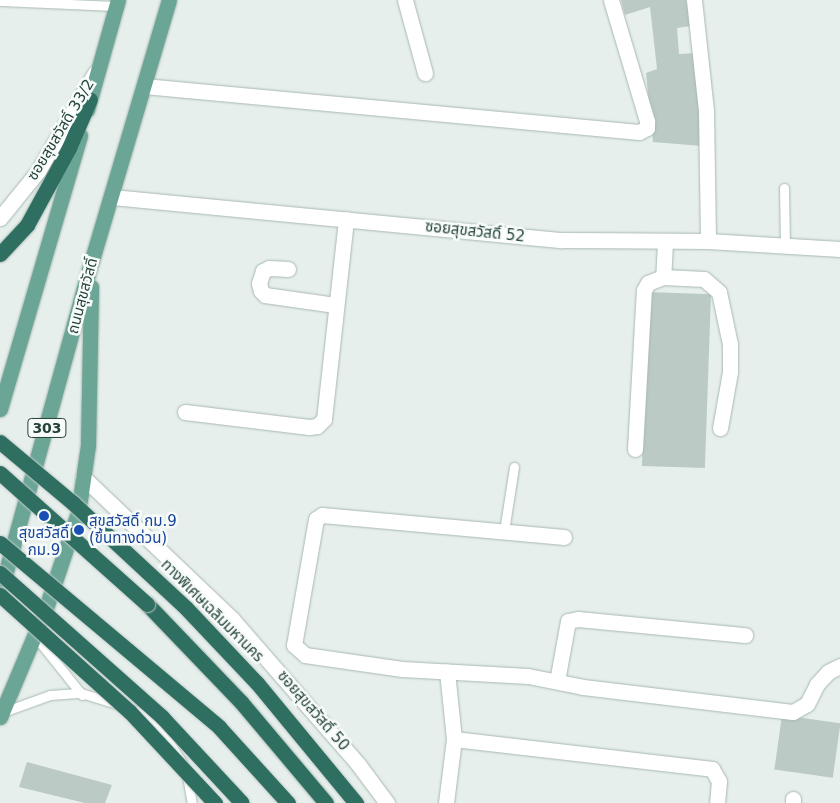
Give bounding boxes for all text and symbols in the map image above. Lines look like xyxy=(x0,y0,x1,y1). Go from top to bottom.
street label: ซอยสุขสวัสดิ์ 33/2 xyxy=(24,76,98,184)
street label: ซอยสุขสวัสดิ์ 52 xyxy=(424,218,526,246)
street label: ถนนสุขสวัสดิ์ xyxy=(64,256,102,336)
road number: 303 xyxy=(27,416,67,439)
marker: สุขสวัสดิ์ กม.9 xyxy=(38,510,50,522)
place label: สุขสวัสดิ์ กม.9 (ขึ้นทางด่วน) xyxy=(89,512,177,547)
place label: สุขสวัสดิ์ กม.9 xyxy=(19,524,69,559)
marker: สุขสวัสดิ์ กม.9 (ขึ้นทางด่วน) xyxy=(73,524,85,536)
street label: ทางพิเศษเฉลิมมหานคร xyxy=(157,556,267,666)
street label: ซอยสุขสวัสดิ์ 50 xyxy=(273,667,353,755)

